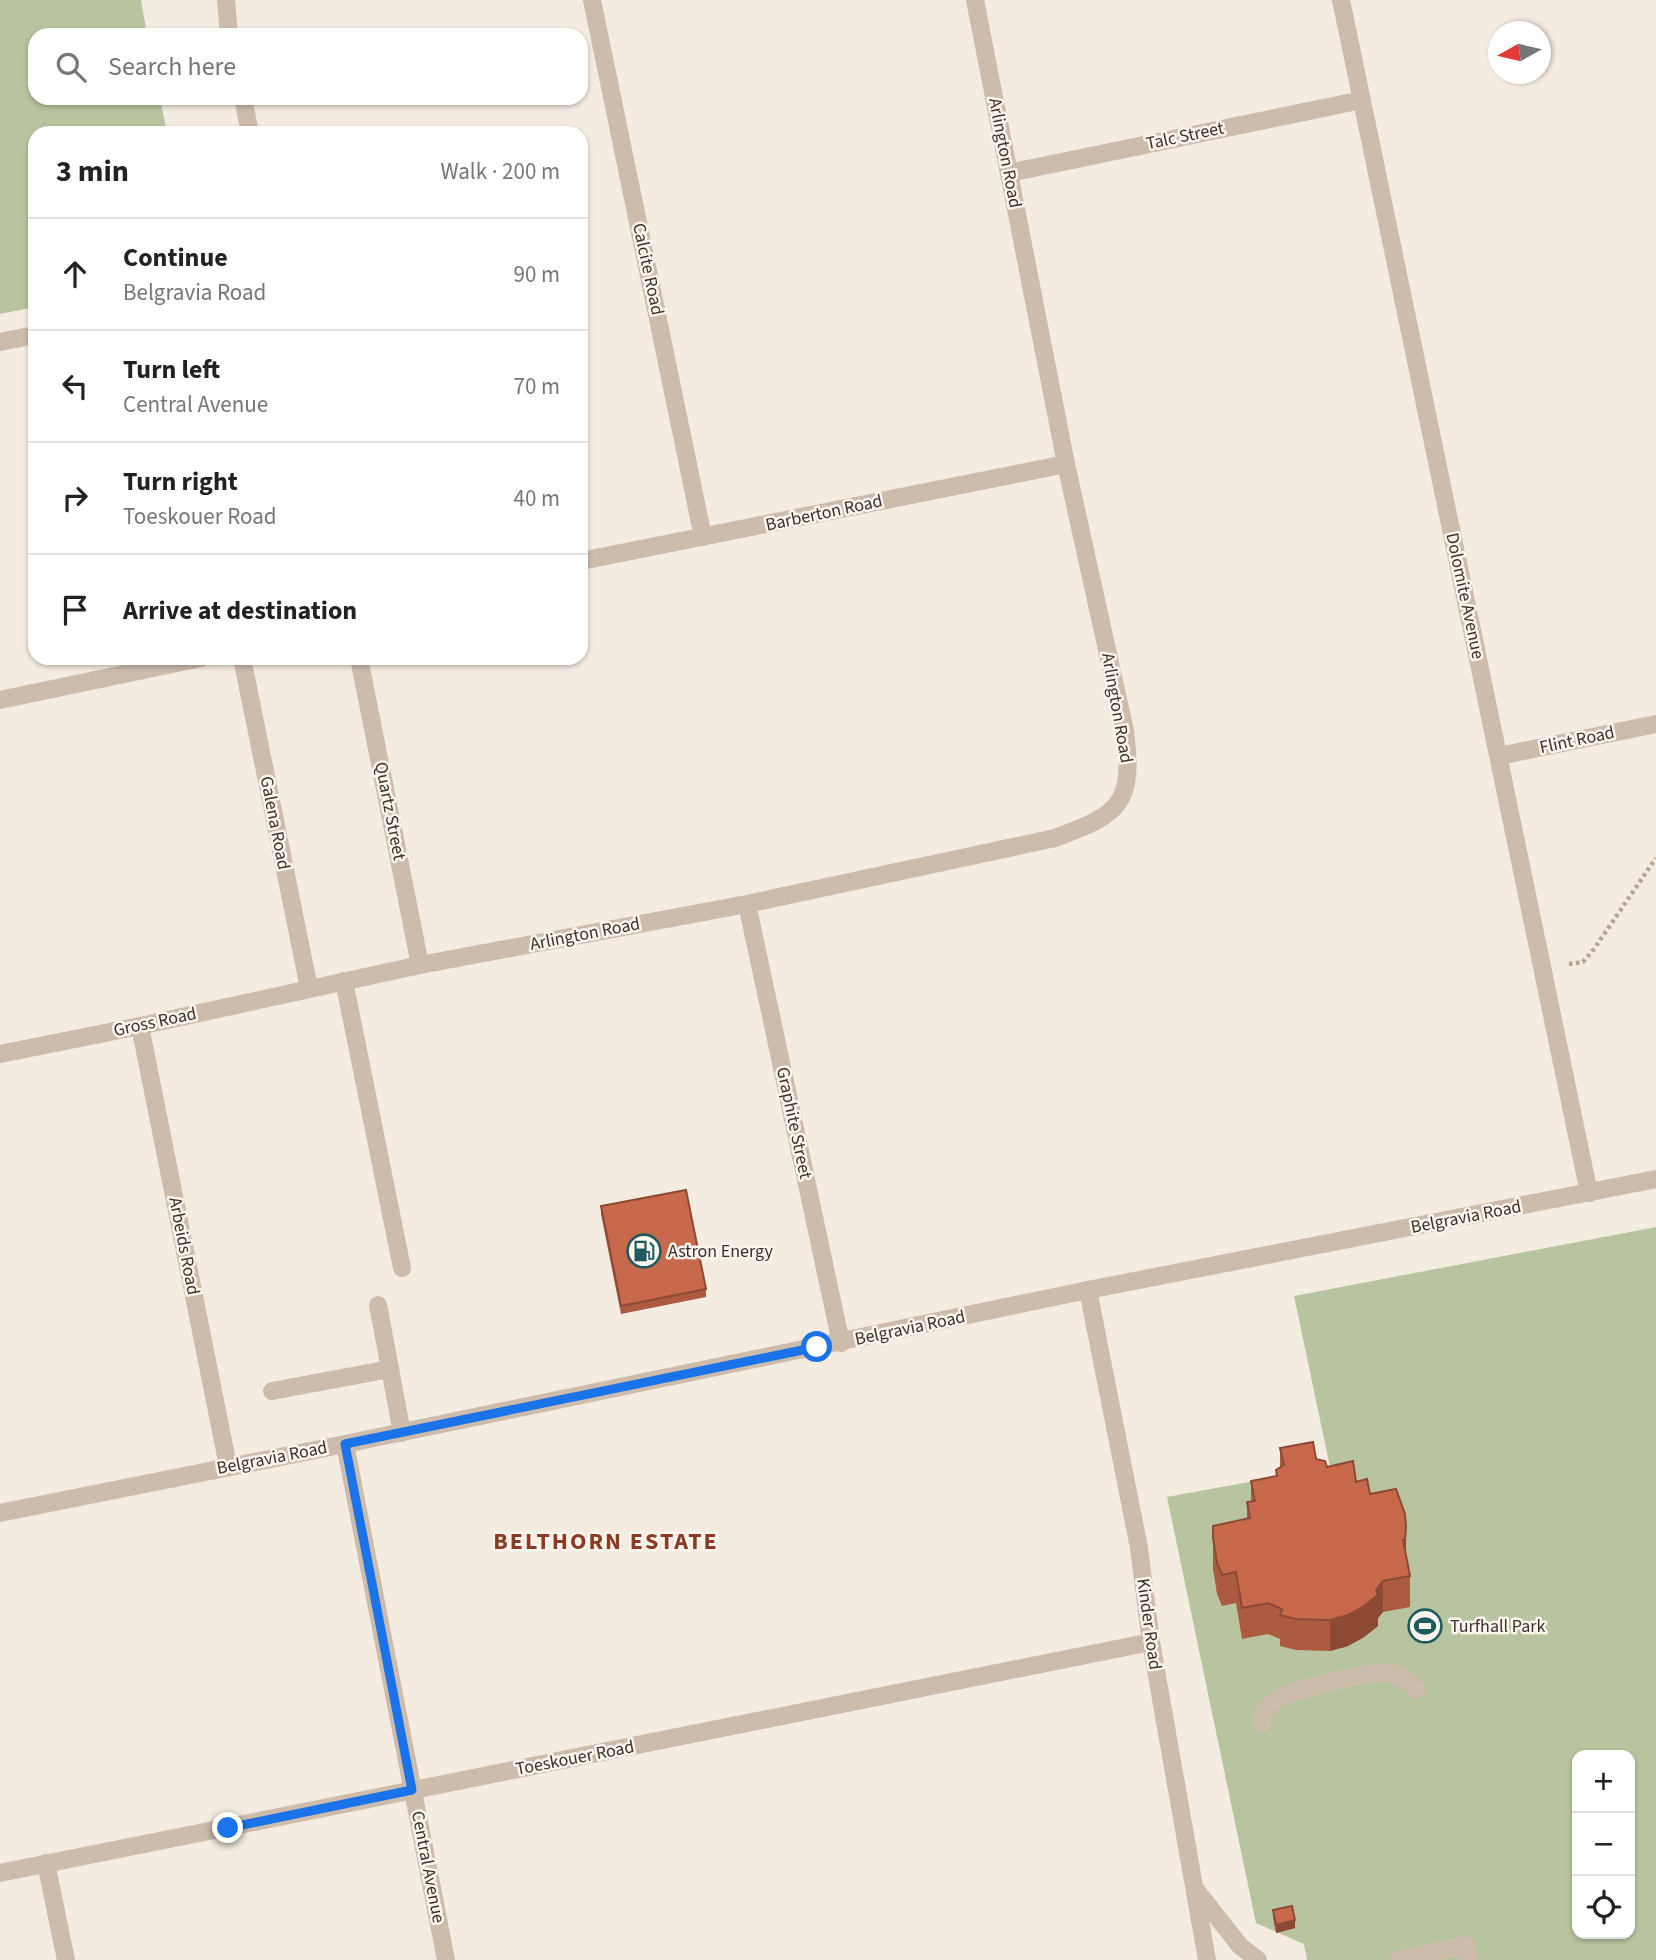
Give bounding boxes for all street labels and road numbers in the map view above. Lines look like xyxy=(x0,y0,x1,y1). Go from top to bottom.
street label: Arlington Road xyxy=(982,96,1028,210)
street label: Talc Street xyxy=(1144,116,1226,156)
street label: Calcite Road xyxy=(626,221,670,317)
street label: Barberton Road xyxy=(763,488,885,538)
street label: Dolomite Avenue xyxy=(1439,531,1491,661)
street label: Arlington Road xyxy=(1095,651,1139,765)
street label: Flint Road xyxy=(1537,720,1617,760)
street label: Quartz Street xyxy=(368,760,412,862)
street label: Galena Road xyxy=(254,774,296,872)
street label: Arlington Road xyxy=(528,911,642,957)
street label: Gross Road xyxy=(111,1001,199,1043)
street label: Graphite Street xyxy=(770,1065,818,1181)
street label: Belgravia Road xyxy=(1409,1194,1523,1240)
street label: Arbeids Road xyxy=(162,1195,206,1297)
street label: Belgravia Road xyxy=(853,1304,967,1352)
street label: Belgravia Road xyxy=(215,1435,329,1481)
street label: Kinder Road xyxy=(1130,1577,1168,1671)
street label: Toeskouer Road xyxy=(514,1734,636,1782)
street label: Central Avenue xyxy=(405,1809,451,1925)

